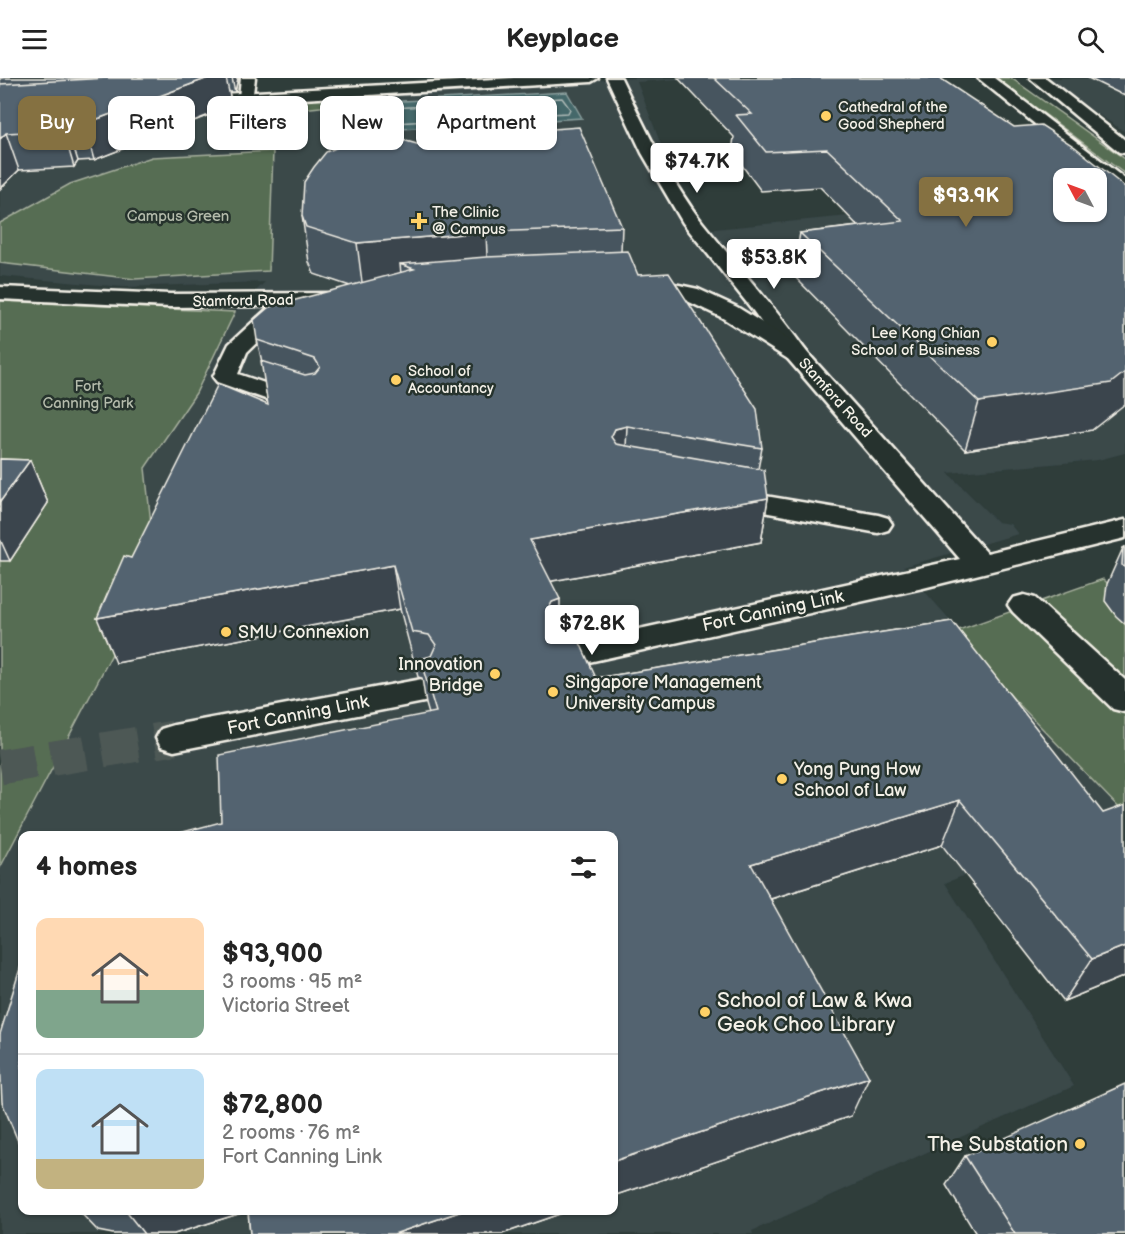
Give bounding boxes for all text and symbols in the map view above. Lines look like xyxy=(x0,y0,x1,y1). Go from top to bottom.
icon: menu xyxy=(18,23,51,56)
text: Keyplace xyxy=(506,23,619,55)
icon: search xyxy=(1074,23,1107,56)
chip: Buy xyxy=(18,96,96,150)
chip: Rent xyxy=(108,96,195,150)
chip: Filters xyxy=(207,96,308,150)
chip: New xyxy=(320,96,404,150)
chip: Apartment xyxy=(416,96,557,150)
place label: Cathedral of the Good Shepherd xyxy=(838,98,948,134)
marker: Cathedral of the Good Shepherd xyxy=(819,109,833,123)
pin: $74.7K xyxy=(648,143,746,194)
text: $74.7K xyxy=(664,150,730,174)
north arrow xyxy=(1053,168,1107,222)
map controls xyxy=(1053,168,1107,222)
pin: $93.9K xyxy=(917,177,1015,228)
text: $93.9K xyxy=(933,184,999,208)
place label: The Clinic @ Campus xyxy=(432,203,506,239)
park label: Campus Green xyxy=(127,207,229,226)
marker: The Clinic @ Campus xyxy=(410,212,428,230)
pin: $53.8K xyxy=(725,239,823,290)
text: $53.8K xyxy=(741,246,807,270)
street label: Stamford Road xyxy=(192,291,294,311)
place label: Lee Kong Chian School of Business xyxy=(851,324,981,360)
marker: Lee Kong Chian School of Business xyxy=(985,335,999,349)
street label: Stamford Road xyxy=(794,354,876,442)
place label: School of Accountancy xyxy=(408,362,494,398)
marker: School of Accountancy xyxy=(389,373,403,387)
park label: Fort Canning Park xyxy=(43,377,134,413)
street label: Fort Canning Link xyxy=(700,586,846,636)
pin: $72.8K xyxy=(543,605,641,656)
text: $72.8K xyxy=(559,612,625,636)
place label: SMU Connexion xyxy=(238,622,369,643)
marker: SMU Connexion xyxy=(219,625,233,639)
place label: Innovation Bridge xyxy=(398,654,483,696)
marker: Innovation Bridge xyxy=(488,667,502,681)
place label: Singapore Management University Campus xyxy=(565,672,762,714)
marker: Singapore Management University Campus xyxy=(546,685,560,699)
street label: Fort Canning Link xyxy=(225,691,371,739)
place label: Yong Pung How School of Law xyxy=(793,759,921,801)
marker: Yong Pung How School of Law xyxy=(775,772,789,786)
icon: filters xyxy=(567,851,600,884)
text: 4 homes xyxy=(36,852,137,883)
text: $93,900 xyxy=(222,939,323,970)
icon: home xyxy=(84,942,156,1014)
text: 3 rooms · 95 m² xyxy=(222,970,362,994)
place label: School of Law & Kwa Geok Choo Library xyxy=(717,988,912,1037)
text: Victoria Street xyxy=(222,994,350,1018)
marker: School of Law & Kwa Geok Choo Library xyxy=(698,1005,712,1019)
text: $72,800 xyxy=(222,1090,323,1121)
icon: home xyxy=(84,1093,156,1165)
text: 2 rooms · 76 m² xyxy=(222,1121,360,1145)
place label: The Substation xyxy=(927,1132,1068,1157)
marker: The Substation xyxy=(1073,1137,1087,1151)
text: Fort Canning Link xyxy=(222,1145,382,1169)

